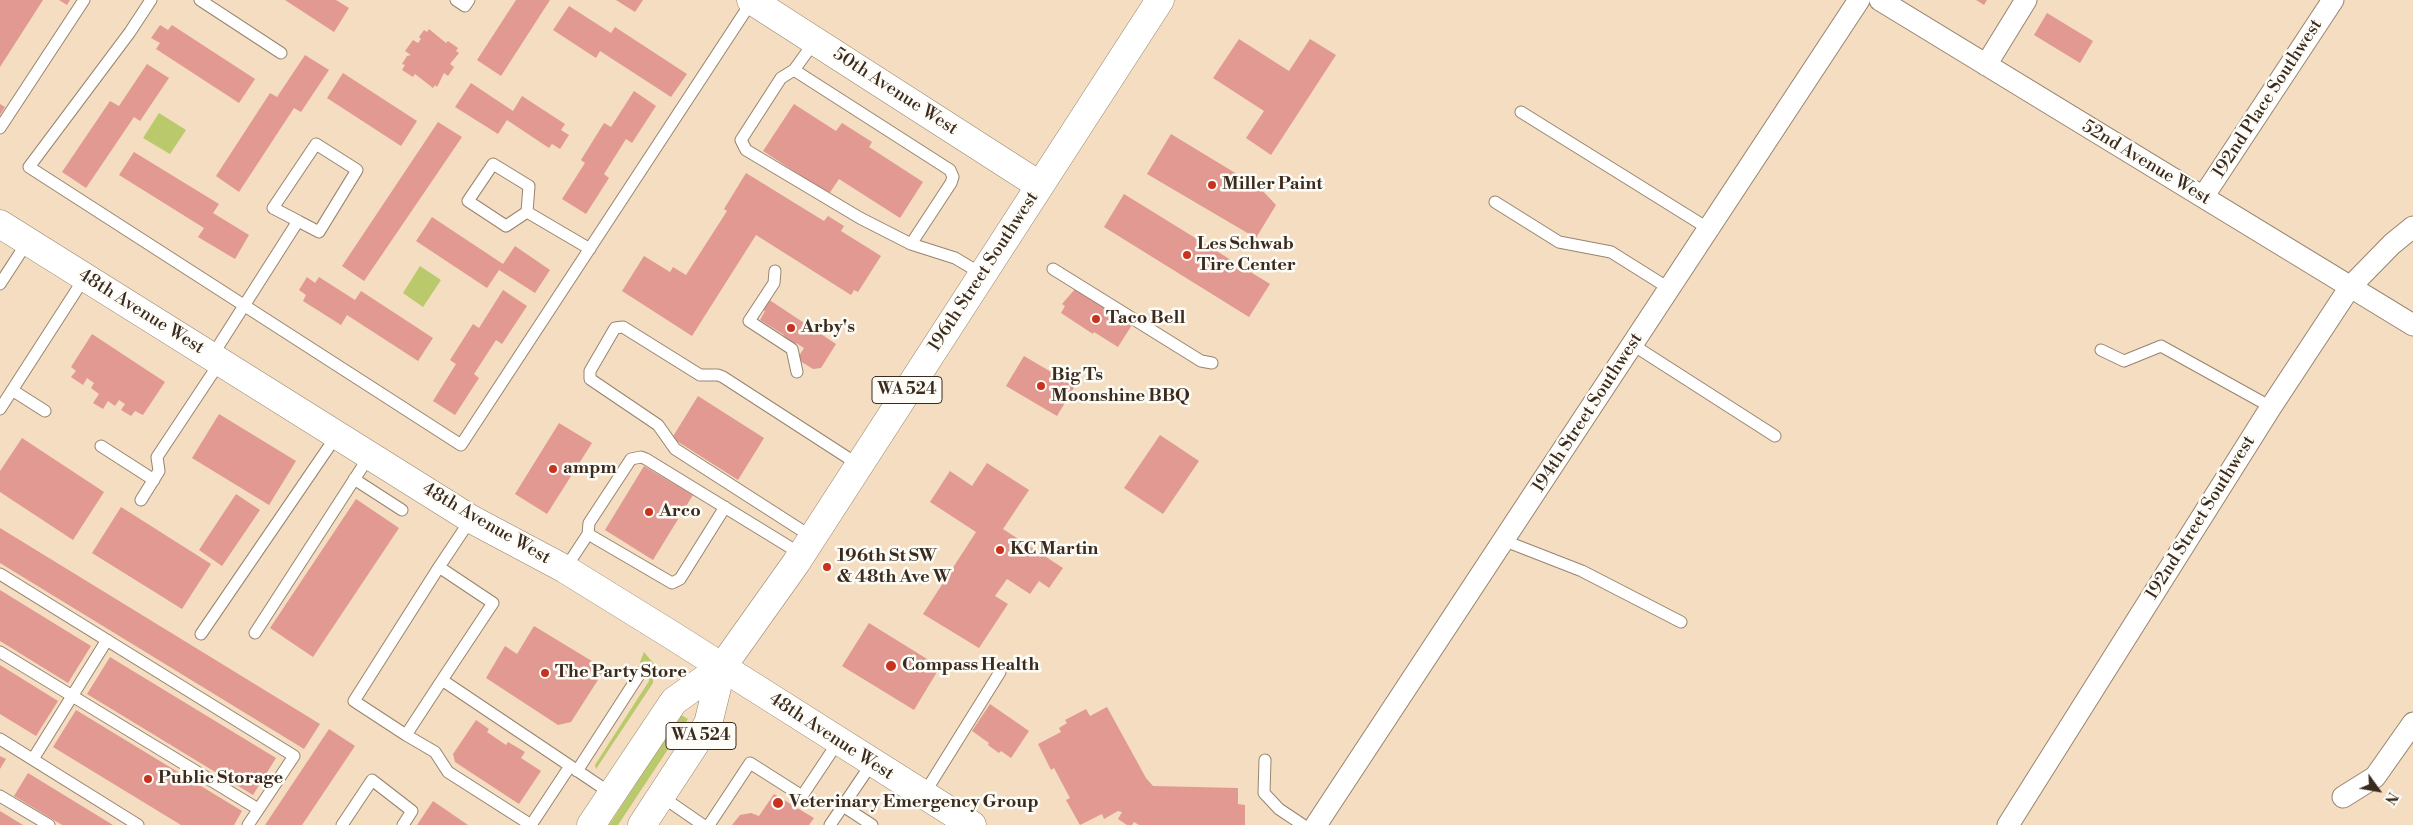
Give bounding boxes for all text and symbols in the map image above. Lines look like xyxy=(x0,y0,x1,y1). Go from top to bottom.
street label: 192nd Place Southwest xyxy=(2208,15,2328,183)
street label: 50th Avenue West xyxy=(828,44,962,140)
street label: 52nd Avenue West xyxy=(2078,116,2214,210)
place label: Miller Paint xyxy=(1222,174,1323,196)
marker: Miller Paint xyxy=(1206,179,1218,191)
street label: 196th Street Southwest xyxy=(924,188,1044,356)
place label: Les Schwab Tire Center xyxy=(1197,234,1296,276)
marker: Les Schwab Tire Center xyxy=(1181,249,1193,261)
street label: 48th Avenue West xyxy=(74,265,208,359)
place label: Taco Bell xyxy=(1106,308,1185,330)
marker: Taco Bell xyxy=(1090,313,1102,325)
place label: Arby's xyxy=(801,317,855,339)
marker: Arby's xyxy=(785,322,797,334)
street label: 194th Street Southwest xyxy=(1528,329,1648,497)
place label: Big Ts Moonshine BBQ xyxy=(1051,365,1190,408)
road number: WA 524 xyxy=(872,376,942,404)
marker: Big Ts Moonshine BBQ xyxy=(1035,380,1047,392)
street label: 192nd Street Southwest xyxy=(2142,432,2260,604)
place label: ampm xyxy=(563,458,617,480)
marker: ampm xyxy=(547,463,559,475)
street label: 48th Avenue West xyxy=(418,479,554,569)
place label: Arco xyxy=(659,501,701,523)
marker: Arco xyxy=(643,506,655,518)
place label: KC Martin xyxy=(1010,539,1098,561)
marker: KC Martin xyxy=(994,544,1006,556)
place label: 196th St SW & 48th Ave W xyxy=(837,546,951,588)
marker: 196th St SW & 48th Ave W xyxy=(821,561,833,573)
place label: Compass Health xyxy=(902,655,1039,677)
marker: Compass Health xyxy=(884,659,898,673)
place label: The Party Store xyxy=(555,662,687,684)
marker: The Party Store xyxy=(539,667,551,679)
street label: 48th Avenue West xyxy=(765,689,897,785)
road number: WA 524 xyxy=(666,722,736,749)
north arrow xyxy=(2353,765,2403,815)
place label: Public Storage xyxy=(158,768,283,790)
marker: Public Storage xyxy=(142,773,154,785)
text: N xyxy=(2380,788,2401,807)
place label: Veterinary Emergency Group xyxy=(789,792,1039,814)
marker: Veterinary Emergency Group xyxy=(771,796,785,810)

